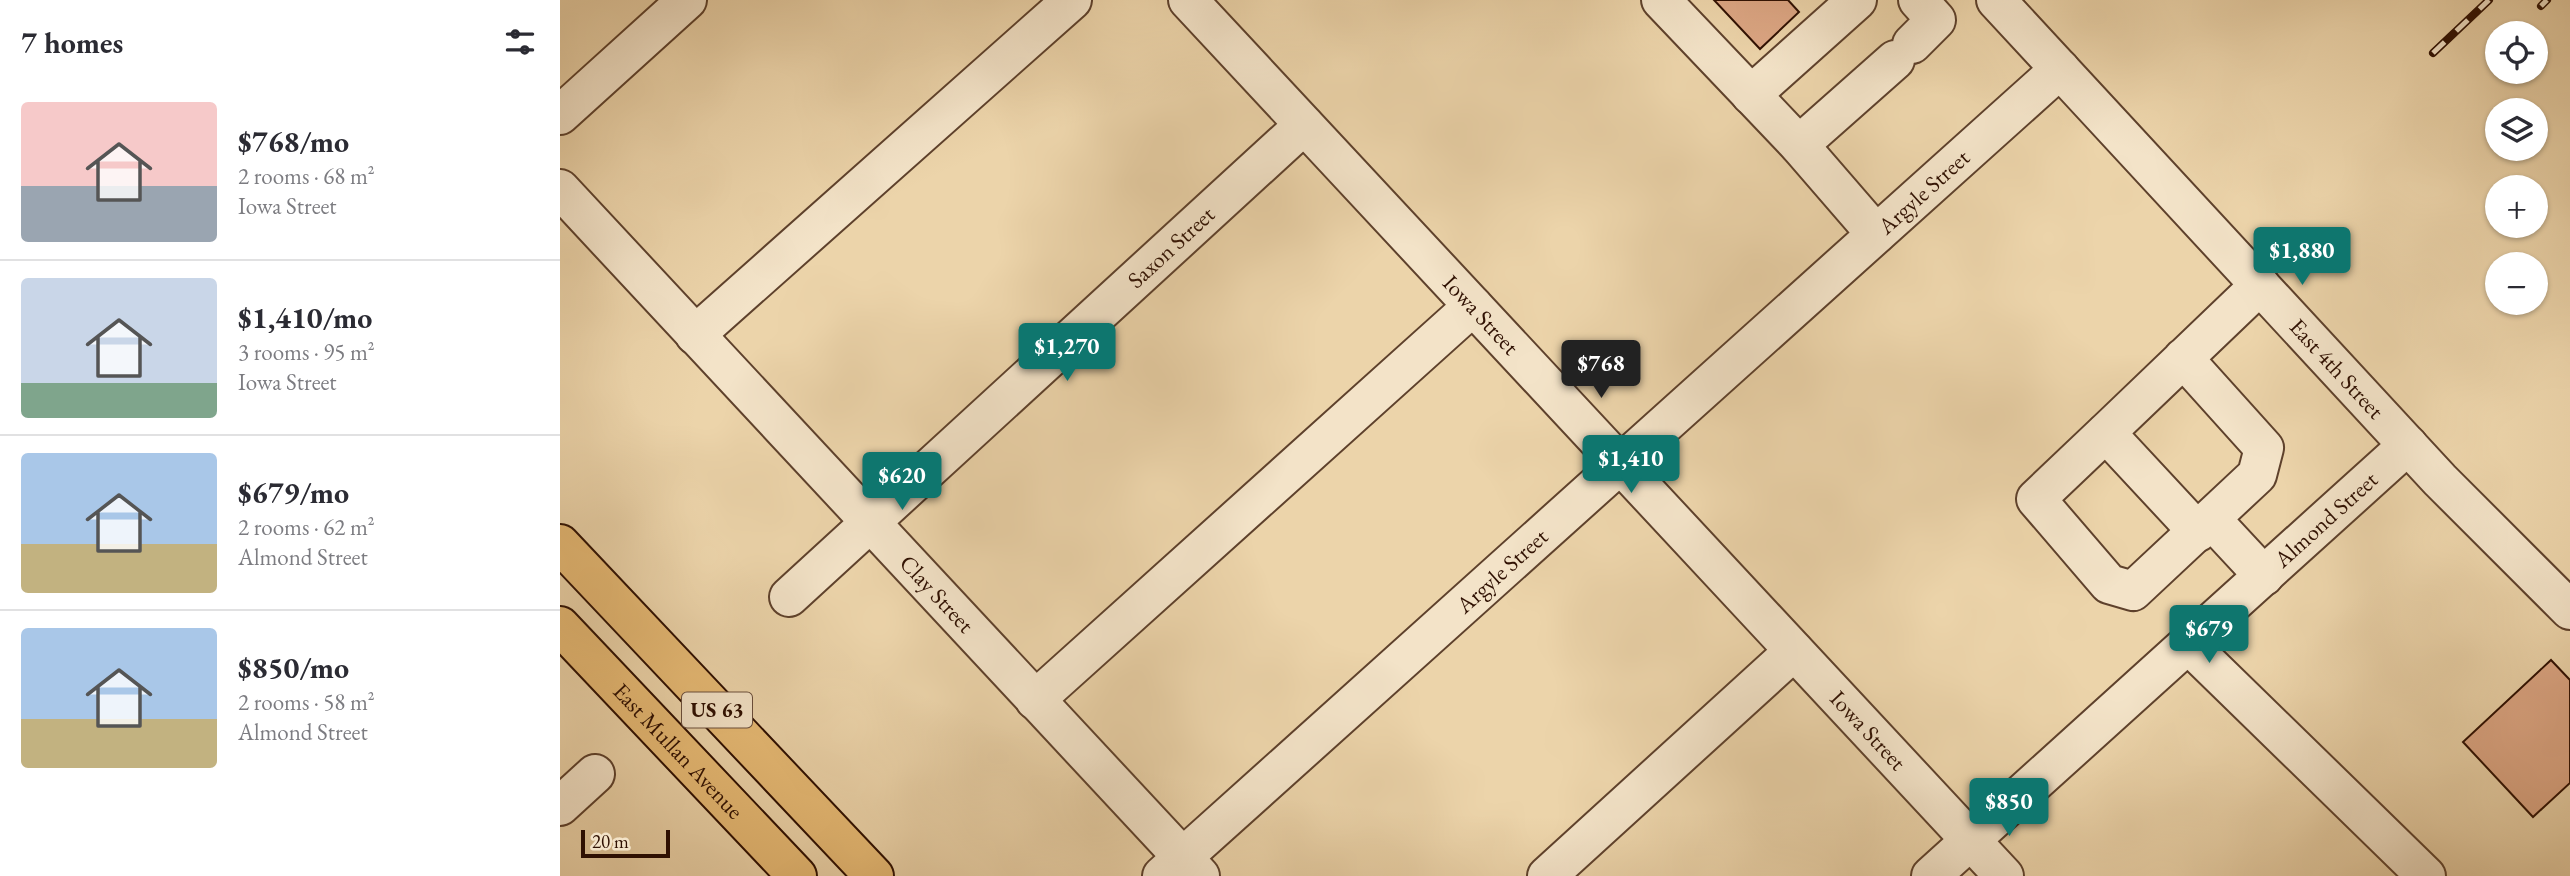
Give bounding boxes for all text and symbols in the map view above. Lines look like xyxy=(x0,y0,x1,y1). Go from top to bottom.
map controls xyxy=(2485,21,2548,315)
button: locate xyxy=(2485,21,2548,84)
text: 7 homes xyxy=(21,23,123,62)
icon: filters xyxy=(501,23,539,61)
button: layers xyxy=(2485,98,2548,161)
text: $768/mo xyxy=(238,122,349,161)
icon: home xyxy=(77,130,161,214)
street label: Argyle Street xyxy=(1871,142,1976,241)
text: 2 rooms · 68 m² xyxy=(238,161,375,191)
button: + xyxy=(2485,175,2548,238)
text: Iowa Street xyxy=(238,191,337,221)
street label: Saxon Street xyxy=(1121,199,1221,295)
pin: $1,880 xyxy=(2245,228,2359,287)
text: $1,880 xyxy=(2270,235,2334,265)
button: − xyxy=(2485,252,2548,315)
street label: Iowa Street xyxy=(1436,268,1526,362)
text: $1,410/mo xyxy=(238,298,372,337)
icon: home xyxy=(77,306,161,390)
street label: East 4th Street xyxy=(2283,312,2391,426)
pin: $1,270 xyxy=(1010,324,1124,383)
text: $1,270 xyxy=(1035,331,1099,361)
text: 3 rooms · 95 m² xyxy=(238,337,375,367)
pin: $768 xyxy=(1560,340,1642,400)
text: $768 xyxy=(1577,348,1625,378)
text: Iowa Street xyxy=(238,367,337,397)
pin: $1,410 xyxy=(1574,435,1688,495)
text: $1,410 xyxy=(1599,443,1663,473)
pin: $620 xyxy=(861,452,943,512)
text: $620 xyxy=(878,460,926,490)
street label: Almond Street xyxy=(2267,464,2384,575)
text: $679/mo xyxy=(238,473,349,512)
icon: home xyxy=(77,481,161,565)
text: 2 rooms · 62 m² xyxy=(238,512,375,542)
street label: Argyle Street xyxy=(1449,521,1555,620)
text: Almond Street xyxy=(238,542,368,572)
street label: Clay Street xyxy=(893,548,981,640)
pin: $679 xyxy=(2168,606,2250,665)
text: $679 xyxy=(2185,613,2233,643)
text: $850/mo xyxy=(238,648,349,687)
icon: home xyxy=(77,656,161,740)
street label: East Mullan Avenue xyxy=(607,676,750,825)
street label: Iowa Street xyxy=(1824,684,1913,777)
text: 2 rooms · 58 m² xyxy=(238,687,375,717)
road number: US 63 xyxy=(682,692,752,728)
text: Almond Street xyxy=(238,717,368,747)
pin: $850 xyxy=(1968,778,2050,838)
text: $850 xyxy=(1985,786,2033,816)
scale bar xyxy=(581,827,670,859)
text: 20 m xyxy=(592,829,629,854)

